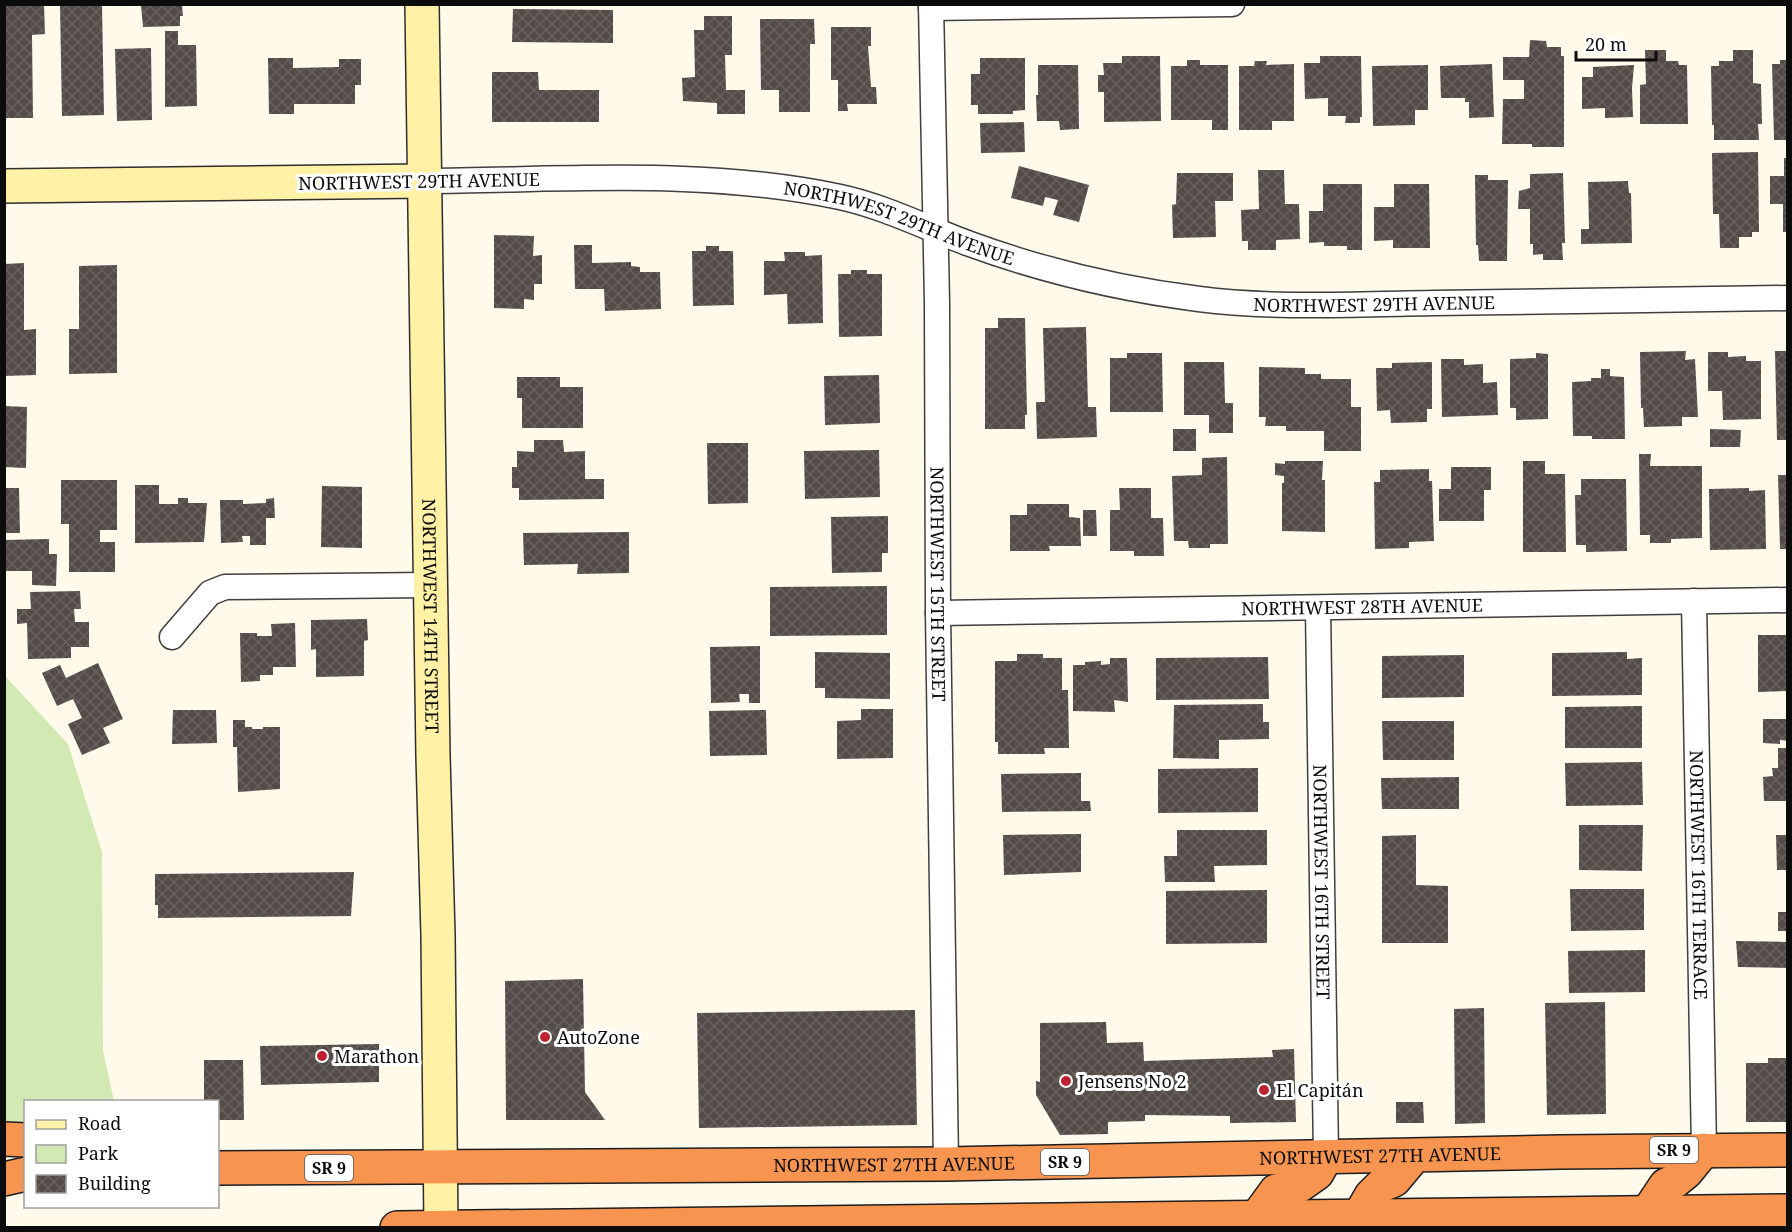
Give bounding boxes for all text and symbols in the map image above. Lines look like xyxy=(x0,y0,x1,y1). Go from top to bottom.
scale bar xyxy=(1576,24,1656,62)
text: 20 m xyxy=(1585,32,1627,56)
street label: NORTHWEST 29TH AVENUE xyxy=(298,167,540,195)
street label: NORTHWEST 29TH AVENUE xyxy=(782,175,1017,270)
street label: NORTHWEST 29TH AVENUE xyxy=(1253,290,1495,317)
street label: NORTHWEST 15TH STREET xyxy=(926,466,951,702)
street label: NORTHWEST 14TH STREET xyxy=(417,498,445,734)
street label: NORTHWEST 28TH AVENUE xyxy=(1241,593,1483,620)
street label: NORTHWEST 16TH TERRACE xyxy=(1685,750,1713,1000)
street label: NORTHWEST 16TH STREET xyxy=(1308,764,1336,1000)
place label: AutoZone xyxy=(557,1025,640,1049)
marker: AutoZone xyxy=(538,1030,552,1044)
place label: Marathon xyxy=(334,1044,419,1068)
marker: Marathon xyxy=(315,1049,329,1063)
place label: Jensens No 2 xyxy=(1077,1069,1187,1093)
marker: Jensens No 2 xyxy=(1059,1074,1073,1088)
place label: El Capitán xyxy=(1276,1078,1364,1102)
marker: El Capitán xyxy=(1257,1083,1271,1097)
legend xyxy=(24,1100,219,1208)
text: Road xyxy=(78,1111,121,1135)
road number: SR 9 xyxy=(1650,1137,1698,1163)
text: Park xyxy=(78,1141,118,1165)
street label: NORTHWEST 27TH AVENUE xyxy=(1259,1141,1501,1170)
road number: SR 9 xyxy=(1041,1149,1089,1175)
street label: NORTHWEST 27TH AVENUE xyxy=(773,1151,1015,1177)
road number: SR 9 xyxy=(305,1155,353,1181)
text: Building xyxy=(78,1171,151,1195)

